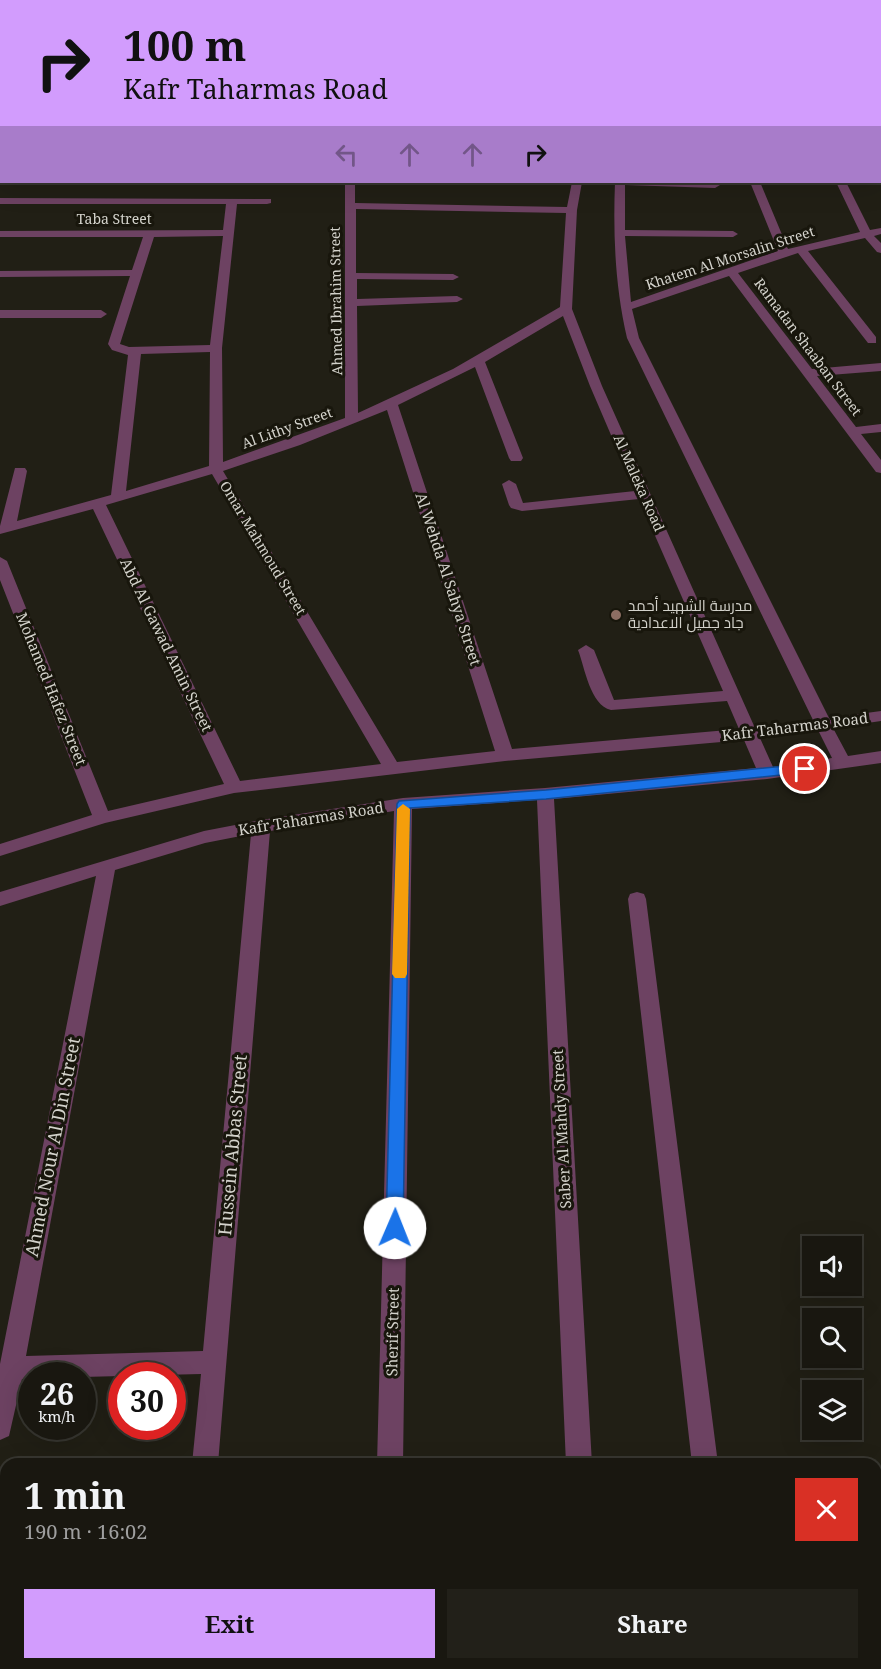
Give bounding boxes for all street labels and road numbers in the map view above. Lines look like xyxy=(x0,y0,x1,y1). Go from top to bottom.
street label: Taba Street xyxy=(76,209,152,228)
street label: Khatem Al Morsalin Street xyxy=(643,221,817,294)
street label: Ahmed Ibrahim Street xyxy=(325,226,346,376)
street label: Ramadan Shaaban Street xyxy=(750,274,867,419)
street label: Al Lithy Street xyxy=(239,402,335,453)
street label: Al Maleka Road xyxy=(610,431,669,535)
street label: Omar Mahmoud Street xyxy=(216,477,311,618)
street label: Al Wehda Al Sahya Street xyxy=(412,490,486,668)
street label: Abd Al Gawad Amin Street xyxy=(116,555,218,735)
street label: Mohamed Hafez Street xyxy=(12,609,92,768)
street label: Kafr Taharmas Road xyxy=(721,707,869,745)
street label: Kafr Taharmas Road xyxy=(237,797,385,839)
street label: Ahmed Nour Al Din Street xyxy=(19,1035,85,1259)
street label: Saber Al Mahdy Street xyxy=(547,1049,575,1209)
street label: Hussein Abbas Street xyxy=(212,1053,252,1236)
street label: Sherif Street xyxy=(381,1287,403,1377)

